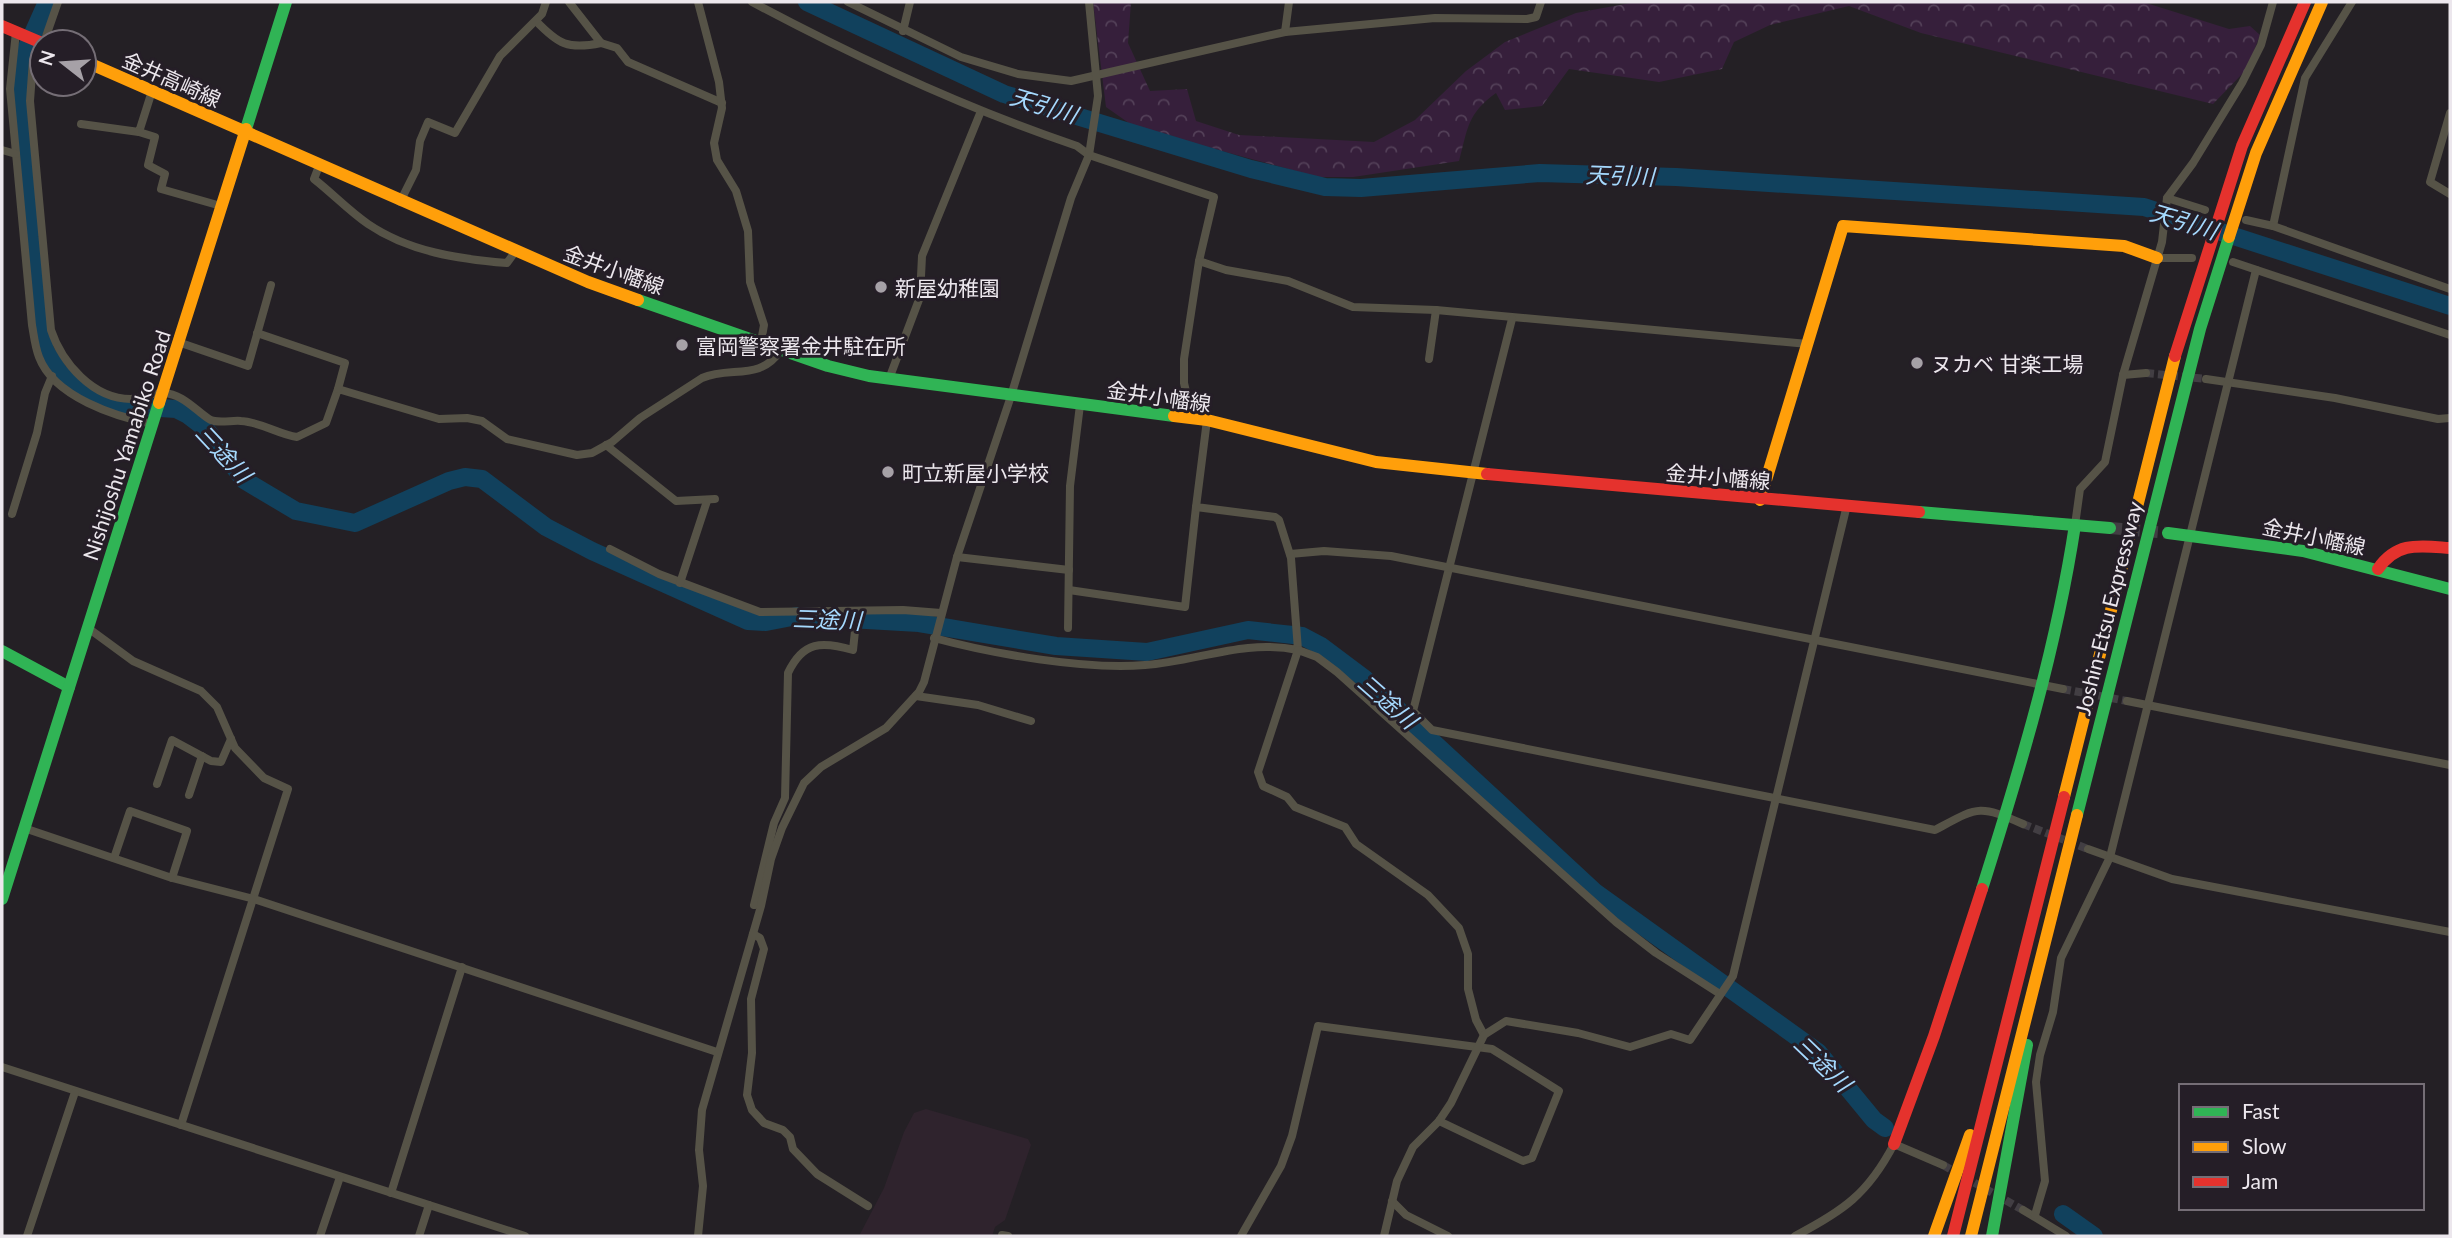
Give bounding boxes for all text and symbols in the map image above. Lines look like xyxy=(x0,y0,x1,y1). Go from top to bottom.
north arrow xyxy=(28,28,98,98)
street label: 金井高崎線 xyxy=(119,46,225,112)
text: N xyxy=(33,48,59,68)
water label: 天引川 xyxy=(1007,82,1084,129)
water label: 天引川 xyxy=(1585,160,1658,190)
water label: 天引川 xyxy=(2147,198,2224,245)
street label: 金井小幡線 xyxy=(560,239,668,299)
place label: 新屋幼稚園 xyxy=(895,275,1000,300)
marker: 新屋幼稚園 xyxy=(873,279,889,295)
street label: Nishijoshu Yamabiko Road xyxy=(77,327,175,563)
place label: 富岡警察署金井駐在所 xyxy=(696,333,906,358)
marker: 富岡警察署金井駐在所 xyxy=(674,337,690,353)
place label: ヌカベ 甘楽工場 xyxy=(1931,351,2083,376)
marker: ヌカベ 甘楽工場 xyxy=(1909,355,1925,371)
street label: 金井小幡線 xyxy=(1105,376,1213,416)
water label: 三途川 xyxy=(190,418,260,490)
street label: 金井小幡線 xyxy=(1665,459,1771,493)
place label: 町立新屋小学校 xyxy=(902,460,1049,485)
marker: 町立新屋小学校 xyxy=(880,464,896,480)
street label: Joshin-Etsu Expressway xyxy=(2069,498,2147,717)
street label: 金井小幡線 xyxy=(2260,513,2368,559)
water label: 三途川 xyxy=(792,604,865,634)
water label: 三途川 xyxy=(1353,668,1425,736)
water label: 三途川 xyxy=(1788,1029,1860,1099)
legend xyxy=(2179,1084,2424,1210)
text: Fast xyxy=(2242,1098,2280,1123)
text: Slow xyxy=(2242,1133,2287,1158)
text: Jam xyxy=(2242,1168,2278,1193)

